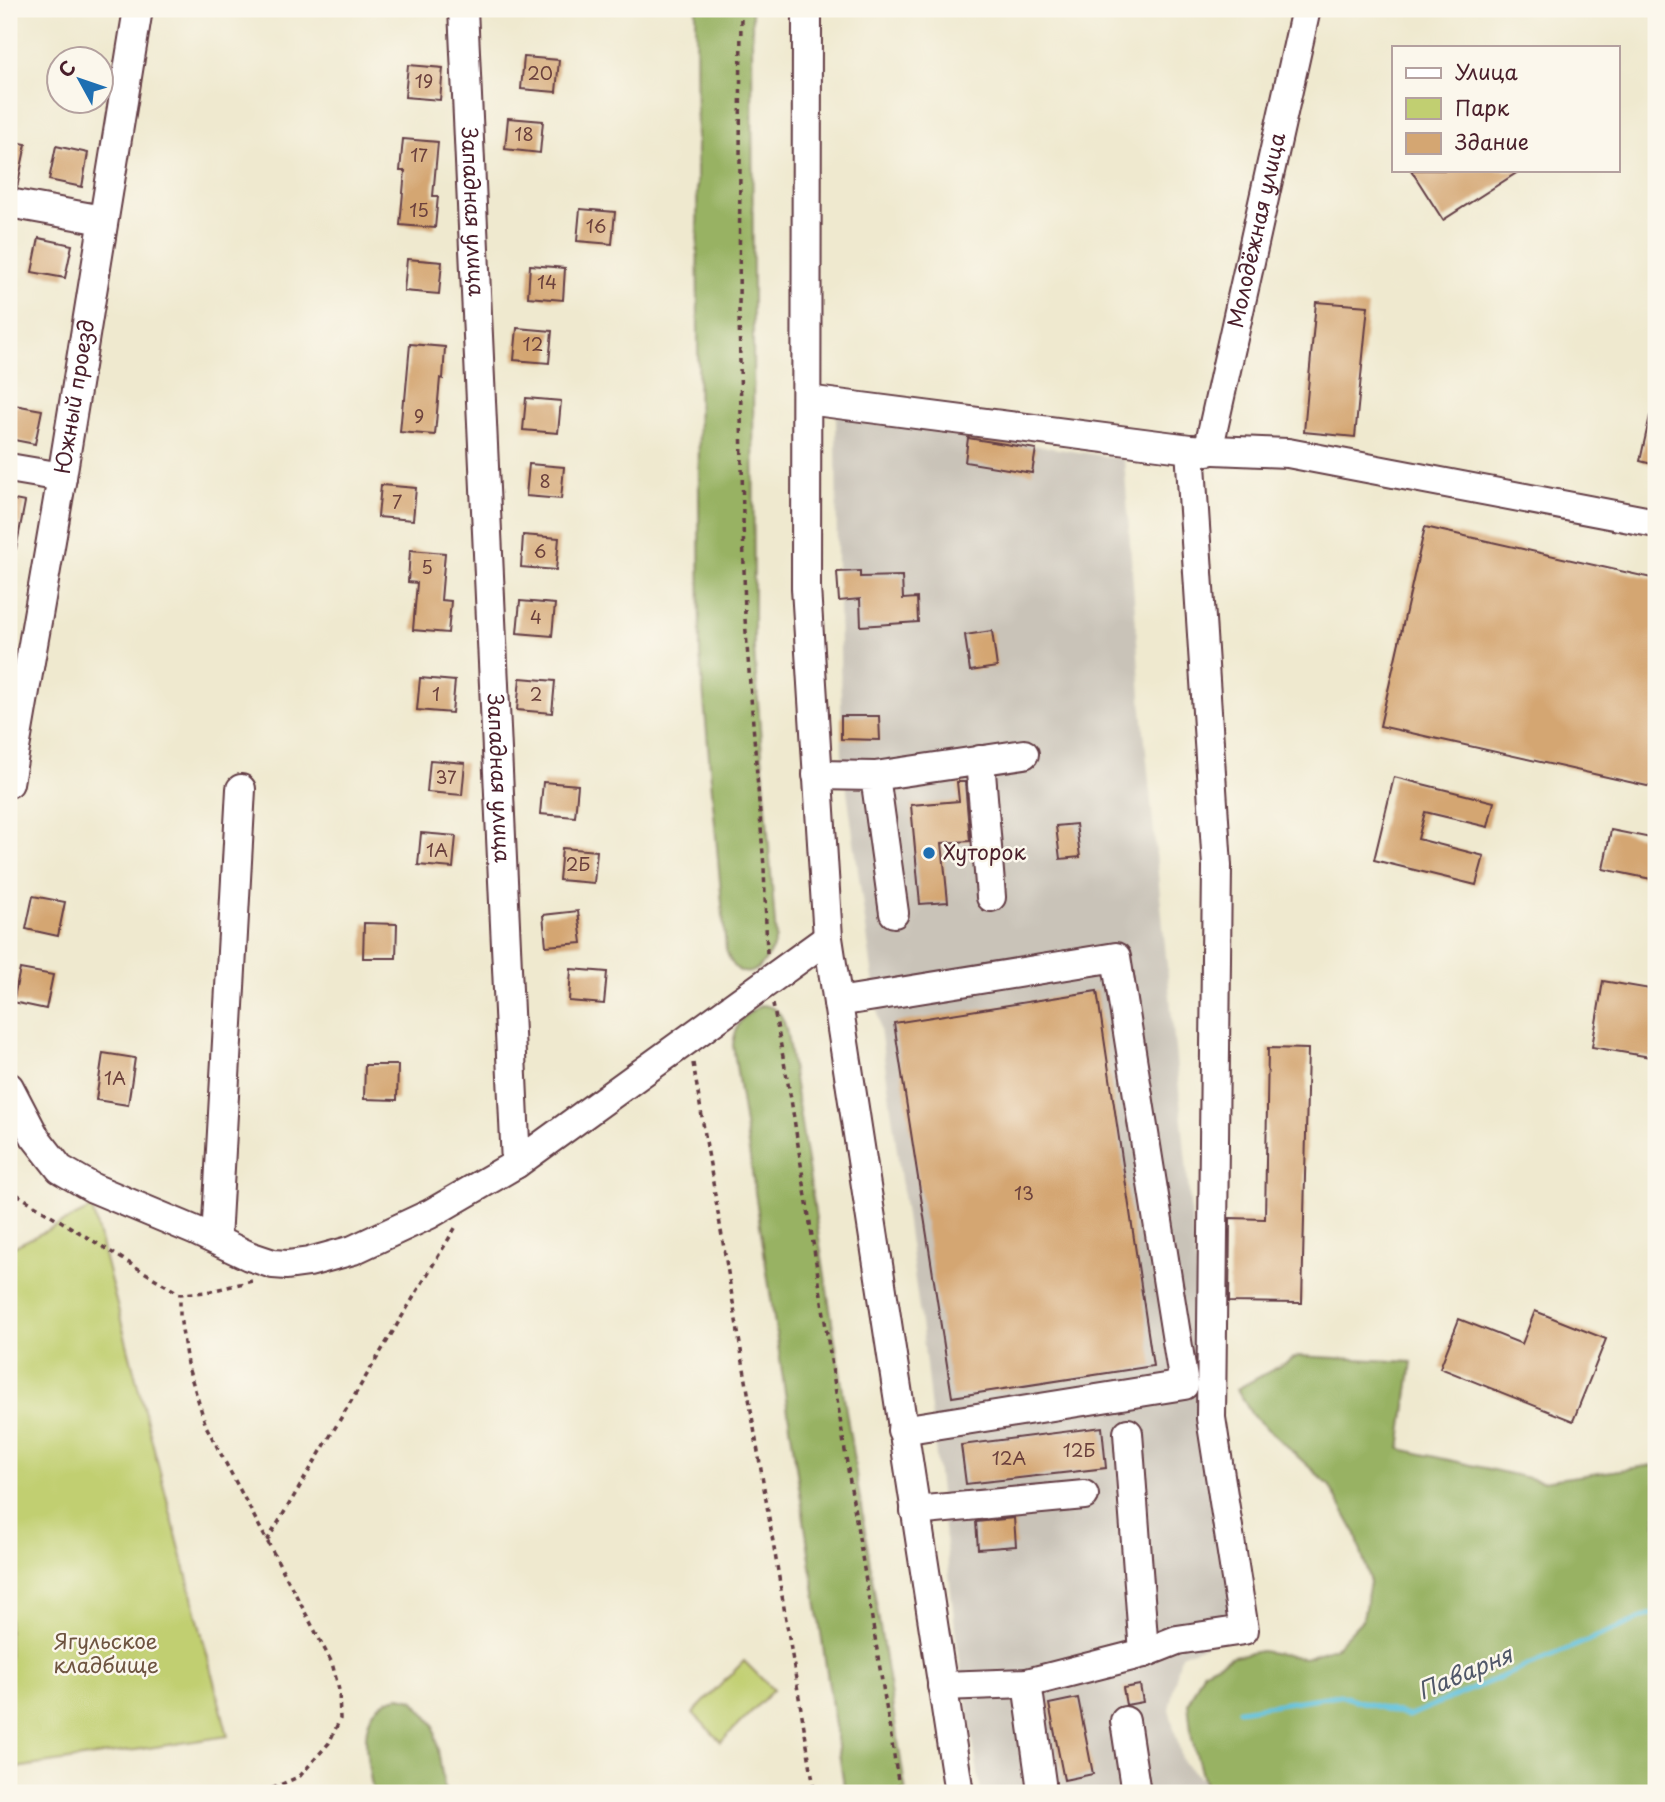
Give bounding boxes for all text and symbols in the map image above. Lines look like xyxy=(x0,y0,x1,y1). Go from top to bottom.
north arrow xyxy=(46,46,116,116)
legend xyxy=(1392,46,1620,172)
text: С xyxy=(51,54,82,83)
text: Улица xyxy=(1455,55,1518,87)
house number: 20 xyxy=(527,59,553,86)
house number: 19 xyxy=(415,67,433,94)
text: Парк xyxy=(1455,91,1510,123)
house number: 18 xyxy=(514,120,534,147)
text: Здание xyxy=(1455,125,1529,157)
street label: Западная улица xyxy=(454,126,494,298)
street label: Молодёжная улица xyxy=(1218,128,1292,331)
house number: 17 xyxy=(410,141,428,168)
house number: 15 xyxy=(409,196,429,223)
house number: 16 xyxy=(586,212,606,239)
house number: 14 xyxy=(537,268,557,295)
street label: Южный проезд xyxy=(45,317,101,476)
house number: 12 xyxy=(523,330,543,357)
house number: 9 xyxy=(414,402,424,429)
house number: 8 xyxy=(539,467,551,494)
house number: 7 xyxy=(392,488,402,515)
house number: 6 xyxy=(534,537,546,564)
house number: 5 xyxy=(421,553,433,580)
house number: 4 xyxy=(530,603,542,630)
house number: 1 xyxy=(432,680,440,707)
house number: 2 xyxy=(530,680,542,707)
street label: Западная улица xyxy=(480,693,520,864)
house number: 37 xyxy=(435,763,457,790)
place label: Хуторок xyxy=(943,835,1026,867)
house number: 1А xyxy=(426,836,448,863)
marker: Хуторок xyxy=(921,845,937,861)
house number: 2Б xyxy=(566,850,590,877)
house number: 1А xyxy=(104,1064,126,1091)
house number: 13 xyxy=(1014,1179,1034,1206)
house number: 12Б xyxy=(1063,1436,1095,1463)
house number: 12А xyxy=(992,1444,1027,1471)
park label: Ягульское кладбище xyxy=(53,1624,159,1680)
water label: Паварня xyxy=(1411,1635,1519,1707)

